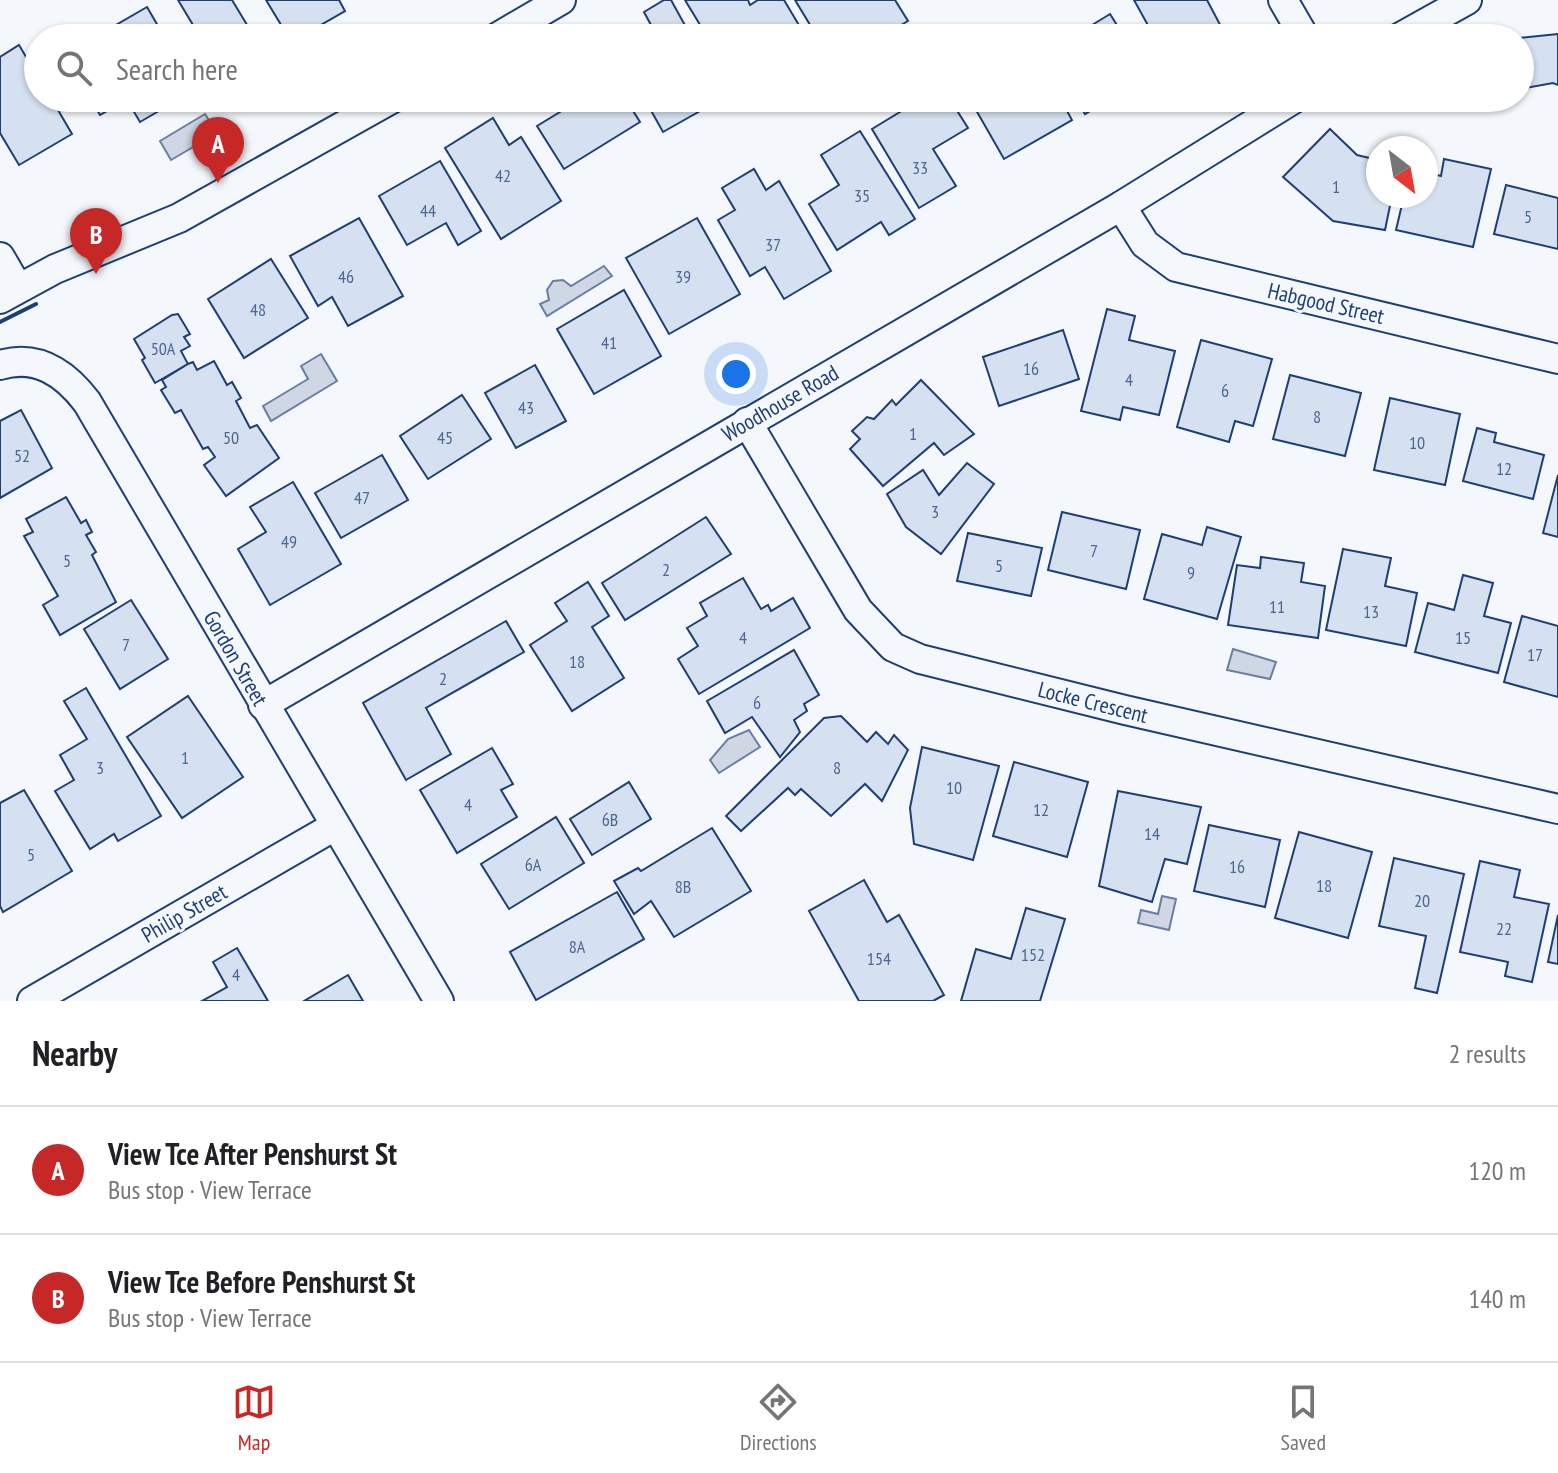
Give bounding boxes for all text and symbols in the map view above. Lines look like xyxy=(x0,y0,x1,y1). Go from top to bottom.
search box xyxy=(24,24,1534,112)
icon: search xyxy=(52,46,96,90)
text: Search here xyxy=(116,49,238,88)
pin: A xyxy=(192,117,244,183)
north arrow xyxy=(1366,136,1438,208)
house number: 33 xyxy=(912,156,928,179)
house number: 42 xyxy=(495,164,511,187)
house number: 1 xyxy=(1332,175,1340,198)
house number: 35 xyxy=(854,184,870,207)
house number: 44 xyxy=(420,199,436,222)
house number: 5 xyxy=(1524,205,1532,228)
pin: B xyxy=(70,208,122,274)
house number: 37 xyxy=(765,233,781,256)
house number: 46 xyxy=(338,265,354,288)
house number: 39 xyxy=(675,265,691,288)
street label: Habgood Street xyxy=(1265,276,1387,330)
house number: 48 xyxy=(250,298,266,321)
house number: 41 xyxy=(601,331,617,354)
house number: 50A xyxy=(151,337,176,360)
your location xyxy=(716,354,756,394)
house number: 16 xyxy=(1023,357,1039,380)
street label: Woodhouse Road xyxy=(717,358,843,448)
house number: 4 xyxy=(1125,368,1133,391)
house number: 6 xyxy=(1221,379,1229,402)
house number: 43 xyxy=(518,396,534,419)
house number: 8 xyxy=(1313,405,1321,428)
house number: 1 xyxy=(909,422,917,445)
house number: 50 xyxy=(223,426,239,449)
house number: 45 xyxy=(437,426,453,449)
house number: 10 xyxy=(1409,431,1425,454)
house number: 52 xyxy=(14,444,30,467)
house number: 12 xyxy=(1496,457,1512,480)
house number: 47 xyxy=(354,486,370,509)
house number: 3 xyxy=(931,500,939,523)
house number: 49 xyxy=(281,530,297,553)
house number: 7 xyxy=(1090,539,1098,562)
house number: 5 xyxy=(63,549,71,572)
house number: 5 xyxy=(995,554,1003,577)
house number: 2 xyxy=(662,558,670,581)
house number: 9 xyxy=(1187,561,1195,584)
house number: 11 xyxy=(1269,595,1285,618)
house number: 13 xyxy=(1363,600,1379,623)
street label: Gordon Street xyxy=(198,605,274,711)
house number: 4 xyxy=(739,626,747,649)
house number: 15 xyxy=(1455,626,1471,649)
house number: 7 xyxy=(122,633,130,656)
house number: 17 xyxy=(1527,643,1543,666)
house number: 18 xyxy=(569,650,585,673)
house number: 2 xyxy=(439,667,447,690)
street label: Locke Crescent xyxy=(1035,675,1151,729)
house number: 6 xyxy=(753,691,761,714)
house number: 1 xyxy=(181,746,189,769)
house number: 3 xyxy=(96,756,104,779)
house number: 8 xyxy=(833,756,841,779)
house number: 10 xyxy=(946,776,962,799)
house number: 4 xyxy=(464,793,472,816)
house number: 12 xyxy=(1033,798,1049,821)
house number: 6B xyxy=(602,808,618,831)
house number: 14 xyxy=(1144,822,1160,845)
house number: 5 xyxy=(27,843,35,866)
house number: 6A xyxy=(525,853,542,876)
house number: 16 xyxy=(1229,855,1245,878)
house number: 18 xyxy=(1316,874,1332,897)
house number: 8B xyxy=(675,875,691,898)
street label: Philip Street xyxy=(136,877,232,949)
house number: 20 xyxy=(1414,889,1430,912)
house number: 22 xyxy=(1496,917,1512,940)
house number: 8A xyxy=(569,935,586,958)
house number: 152 xyxy=(1021,943,1045,966)
house number: 154 xyxy=(867,947,891,970)
house number: 4 xyxy=(232,963,240,986)
text: Nearby xyxy=(32,1031,117,1075)
text: 2 results xyxy=(1449,1037,1526,1070)
text: View Tce After Penshurst St xyxy=(108,1134,397,1173)
text: A xyxy=(51,1154,65,1187)
text: 120 m xyxy=(1468,1154,1526,1187)
text: Bus stop · View Terrace xyxy=(108,1173,312,1206)
text: View Tce Before Penshurst St xyxy=(108,1262,415,1301)
text: B xyxy=(52,1282,64,1315)
text: 140 m xyxy=(1468,1282,1526,1315)
text: Bus stop · View Terrace xyxy=(108,1301,312,1334)
tab: Map xyxy=(232,1380,276,1456)
tab: Directions xyxy=(740,1380,817,1456)
tab: Saved xyxy=(1281,1380,1326,1456)

